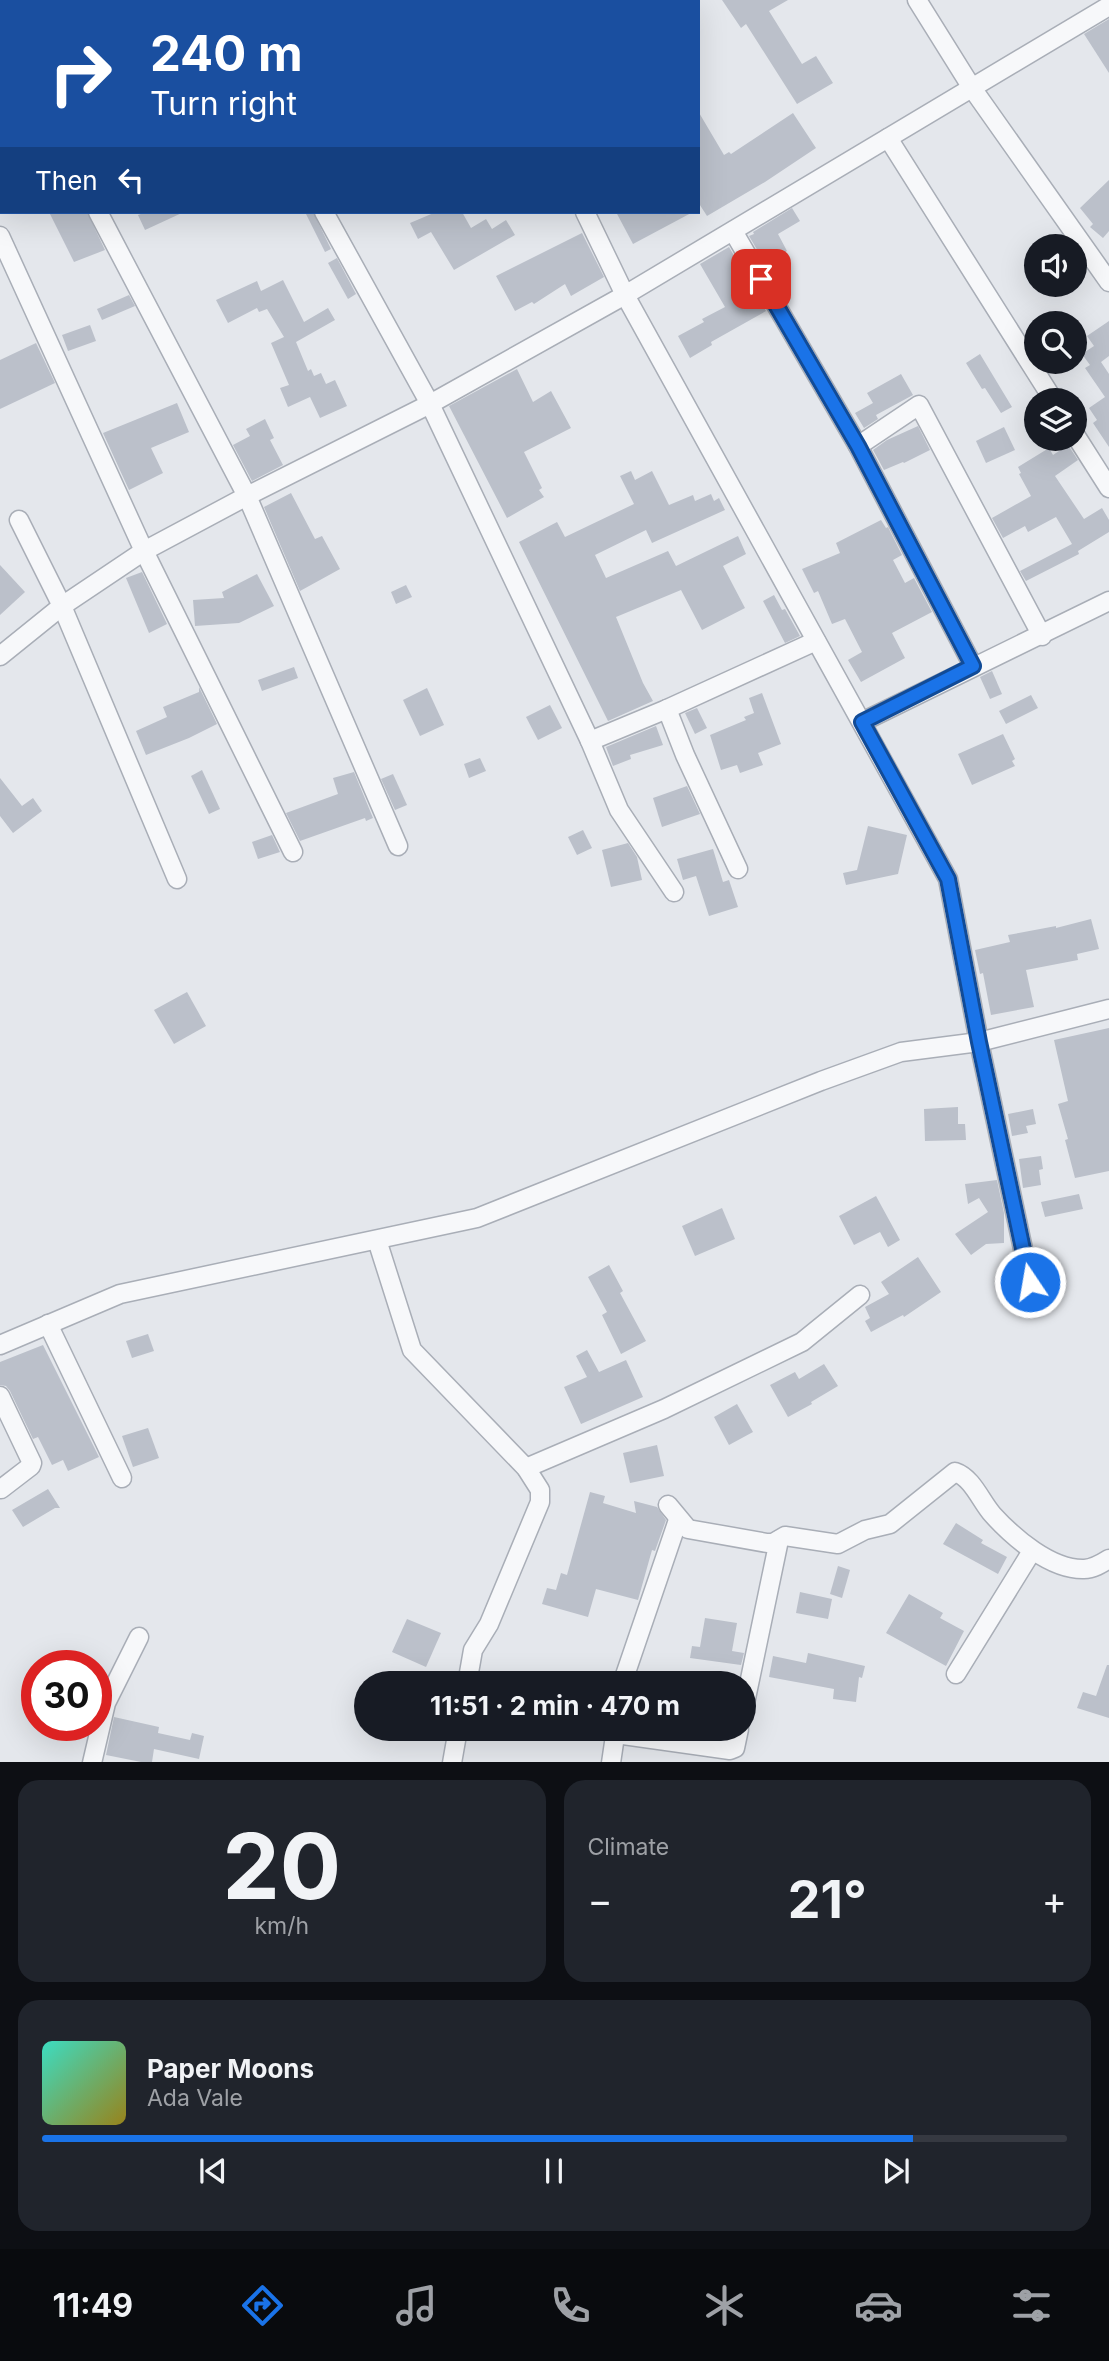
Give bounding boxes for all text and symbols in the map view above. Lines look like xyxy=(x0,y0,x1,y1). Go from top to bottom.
text: 240 m xyxy=(150,24,303,83)
icon: right xyxy=(35,28,126,119)
text: Turn right xyxy=(150,84,297,123)
icon: left xyxy=(112,161,150,199)
text: Then xyxy=(35,165,98,196)
map controls xyxy=(1024,234,1087,451)
button: sound xyxy=(1024,234,1087,297)
pin xyxy=(731,249,791,309)
icon: arrive xyxy=(742,260,780,298)
button: search xyxy=(1024,311,1087,374)
button: layers xyxy=(1024,388,1087,451)
position arrow xyxy=(993,1245,1067,1319)
speed limit sign: 30 xyxy=(21,1650,112,1741)
text: 11:51 · 2 min · 470 m xyxy=(430,1690,680,1721)
text: 20 xyxy=(222,1811,341,1921)
text: Climate xyxy=(588,1833,669,1861)
text: 21° xyxy=(788,1868,867,1931)
text: − xyxy=(588,1877,613,1923)
text: + xyxy=(1042,1877,1067,1923)
text: km/h xyxy=(254,1912,309,1940)
text: Paper Moons xyxy=(147,2053,314,2084)
text: Ada Vale xyxy=(147,2084,243,2112)
icon: previous xyxy=(194,2152,232,2190)
icon: pause xyxy=(535,2152,573,2190)
icon: next xyxy=(877,2152,915,2190)
icon: directions xyxy=(238,2281,287,2330)
icon: music xyxy=(392,2281,441,2330)
icon: phone xyxy=(546,2281,595,2330)
icon: climate xyxy=(700,2281,749,2330)
icon: car xyxy=(854,2281,903,2330)
icon: filters xyxy=(1007,2281,1056,2330)
text: 11:49 xyxy=(52,2286,133,2325)

